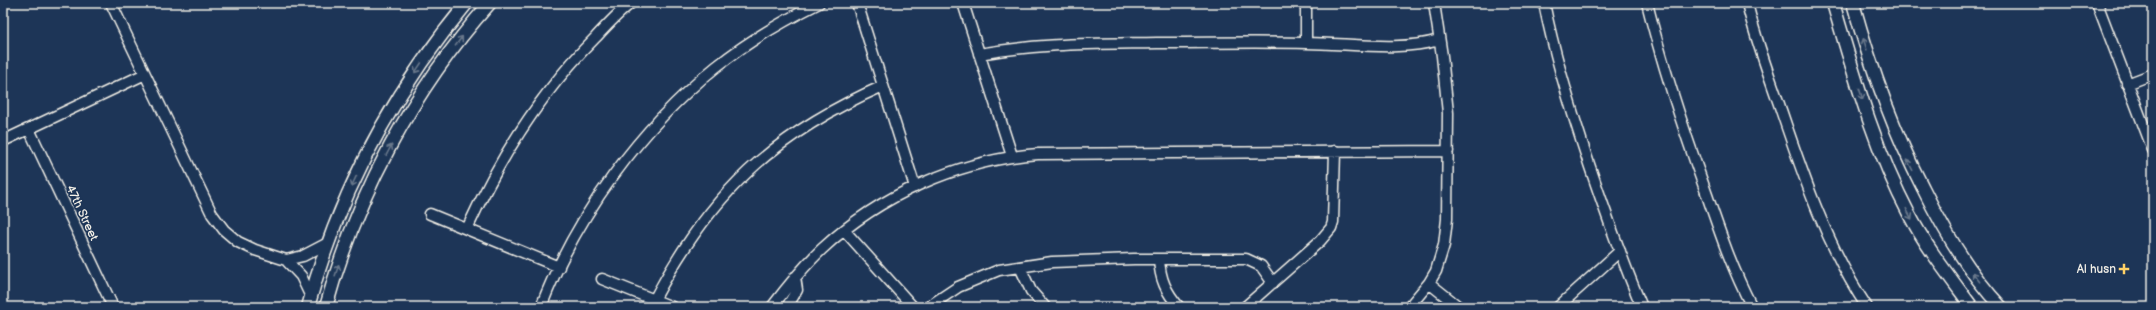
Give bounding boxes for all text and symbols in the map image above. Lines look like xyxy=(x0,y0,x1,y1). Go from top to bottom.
one-way arrow xyxy=(454,36,463,47)
one-way arrow xyxy=(1861,37,1868,50)
one-way arrow xyxy=(414,62,422,73)
one-way arrow xyxy=(1858,87,1865,100)
one-way arrow xyxy=(385,145,393,157)
one-way arrow xyxy=(1906,159,1914,171)
one-way arrow xyxy=(350,174,357,186)
street label: 47th Street xyxy=(63,183,101,243)
one-way arrow xyxy=(1906,208,1914,220)
place label: Al husn xyxy=(2077,262,2116,277)
one-way arrow xyxy=(334,264,342,276)
marker: Al husn xyxy=(2119,264,2129,274)
one-way arrow xyxy=(1972,272,1980,283)

